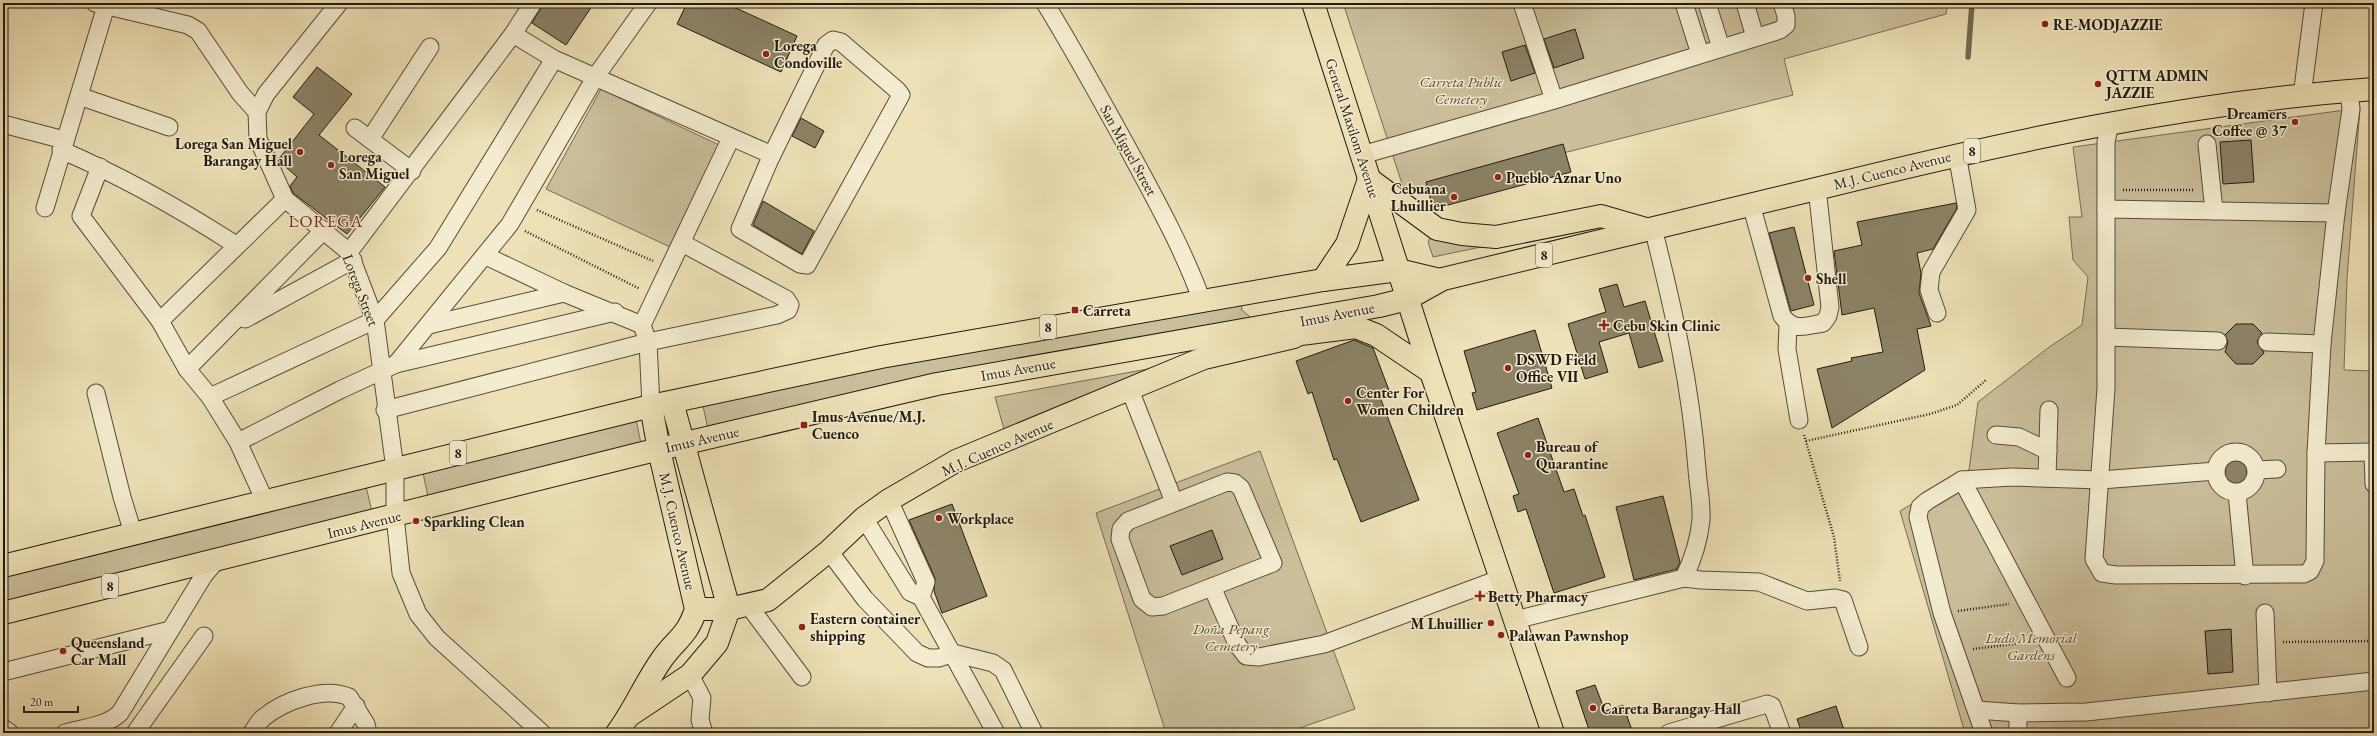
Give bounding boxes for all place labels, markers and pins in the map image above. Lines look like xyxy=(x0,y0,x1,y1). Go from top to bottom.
place label: RE-MODJAZZIE xyxy=(2053,15,2163,34)
marker: RE-MODJAZZIE xyxy=(2040,19,2050,29)
place label: Lorega Condoville xyxy=(774,36,842,72)
marker: Lorega Condoville xyxy=(761,49,771,59)
place label: QTTM ADMIN JAZZIE xyxy=(2104,66,2209,102)
marker: QTTM ADMIN JAZZIE xyxy=(2093,79,2103,89)
place label: Dreamers Coffee @ 37 xyxy=(2212,104,2287,140)
marker: Dreamers Coffee @ 37 xyxy=(2290,117,2300,127)
place label: Lorega San Miguel Barangay Hall xyxy=(175,134,293,170)
marker: Lorega San Miguel Barangay Hall xyxy=(295,147,305,157)
place label: Lorega San Miguel xyxy=(339,147,410,183)
marker: Lorega San Miguel xyxy=(326,160,336,170)
place label: Pueblo Aznar Uno xyxy=(1506,168,1622,187)
marker: Pueblo Aznar Uno xyxy=(1493,172,1503,182)
place label: Cebuana Lhuillier xyxy=(1391,179,1447,215)
marker: Cebuana Lhuillier xyxy=(1449,192,1459,202)
place label: Shell xyxy=(1816,269,1847,288)
marker: Shell xyxy=(1803,273,1813,283)
place label: Carreta xyxy=(1083,301,1131,320)
marker: Carreta xyxy=(1070,305,1080,315)
place label: Cebu Skin Clinic xyxy=(1613,316,1720,335)
marker: Cebu Skin Clinic xyxy=(1598,319,1610,331)
place label: DSWD Field Office VII xyxy=(1516,350,1597,386)
marker: DSWD Field Office VII xyxy=(1503,363,1513,373)
place label: Center For Women Children xyxy=(1356,383,1465,419)
marker: Center For Women Children xyxy=(1343,396,1353,406)
place label: Imus Avenue/M.J. Cuenco xyxy=(812,407,926,443)
marker: Imus Avenue/M.J. Cuenco xyxy=(799,420,809,430)
place label: Bureau of Quarantine xyxy=(1536,437,1608,473)
marker: Bureau of Quarantine xyxy=(1523,450,1533,460)
place label: Workplace xyxy=(947,509,1014,528)
place label: Sparkling Clean xyxy=(424,512,525,531)
marker: Workplace xyxy=(934,513,944,523)
marker: Sparkling Clean xyxy=(411,516,421,526)
place label: Betty Pharmacy xyxy=(1488,587,1589,606)
marker: Betty Pharmacy xyxy=(1475,591,1485,601)
place label: Eastern container shipping xyxy=(810,609,921,645)
place label: M Lhuillier xyxy=(1410,614,1484,633)
marker: M Lhuillier xyxy=(1486,618,1496,628)
marker: Eastern container shipping xyxy=(797,622,807,632)
place label: Palawan Pawnshop xyxy=(1509,626,1629,645)
marker: Palawan Pawnshop xyxy=(1496,630,1506,640)
place label: Queensland Car Mall xyxy=(71,633,145,669)
marker: Queensland Car Mall xyxy=(58,646,68,656)
place label: Carreta Barangay Hall xyxy=(1601,699,1742,718)
marker: Carreta Barangay Hall xyxy=(1588,703,1598,713)

